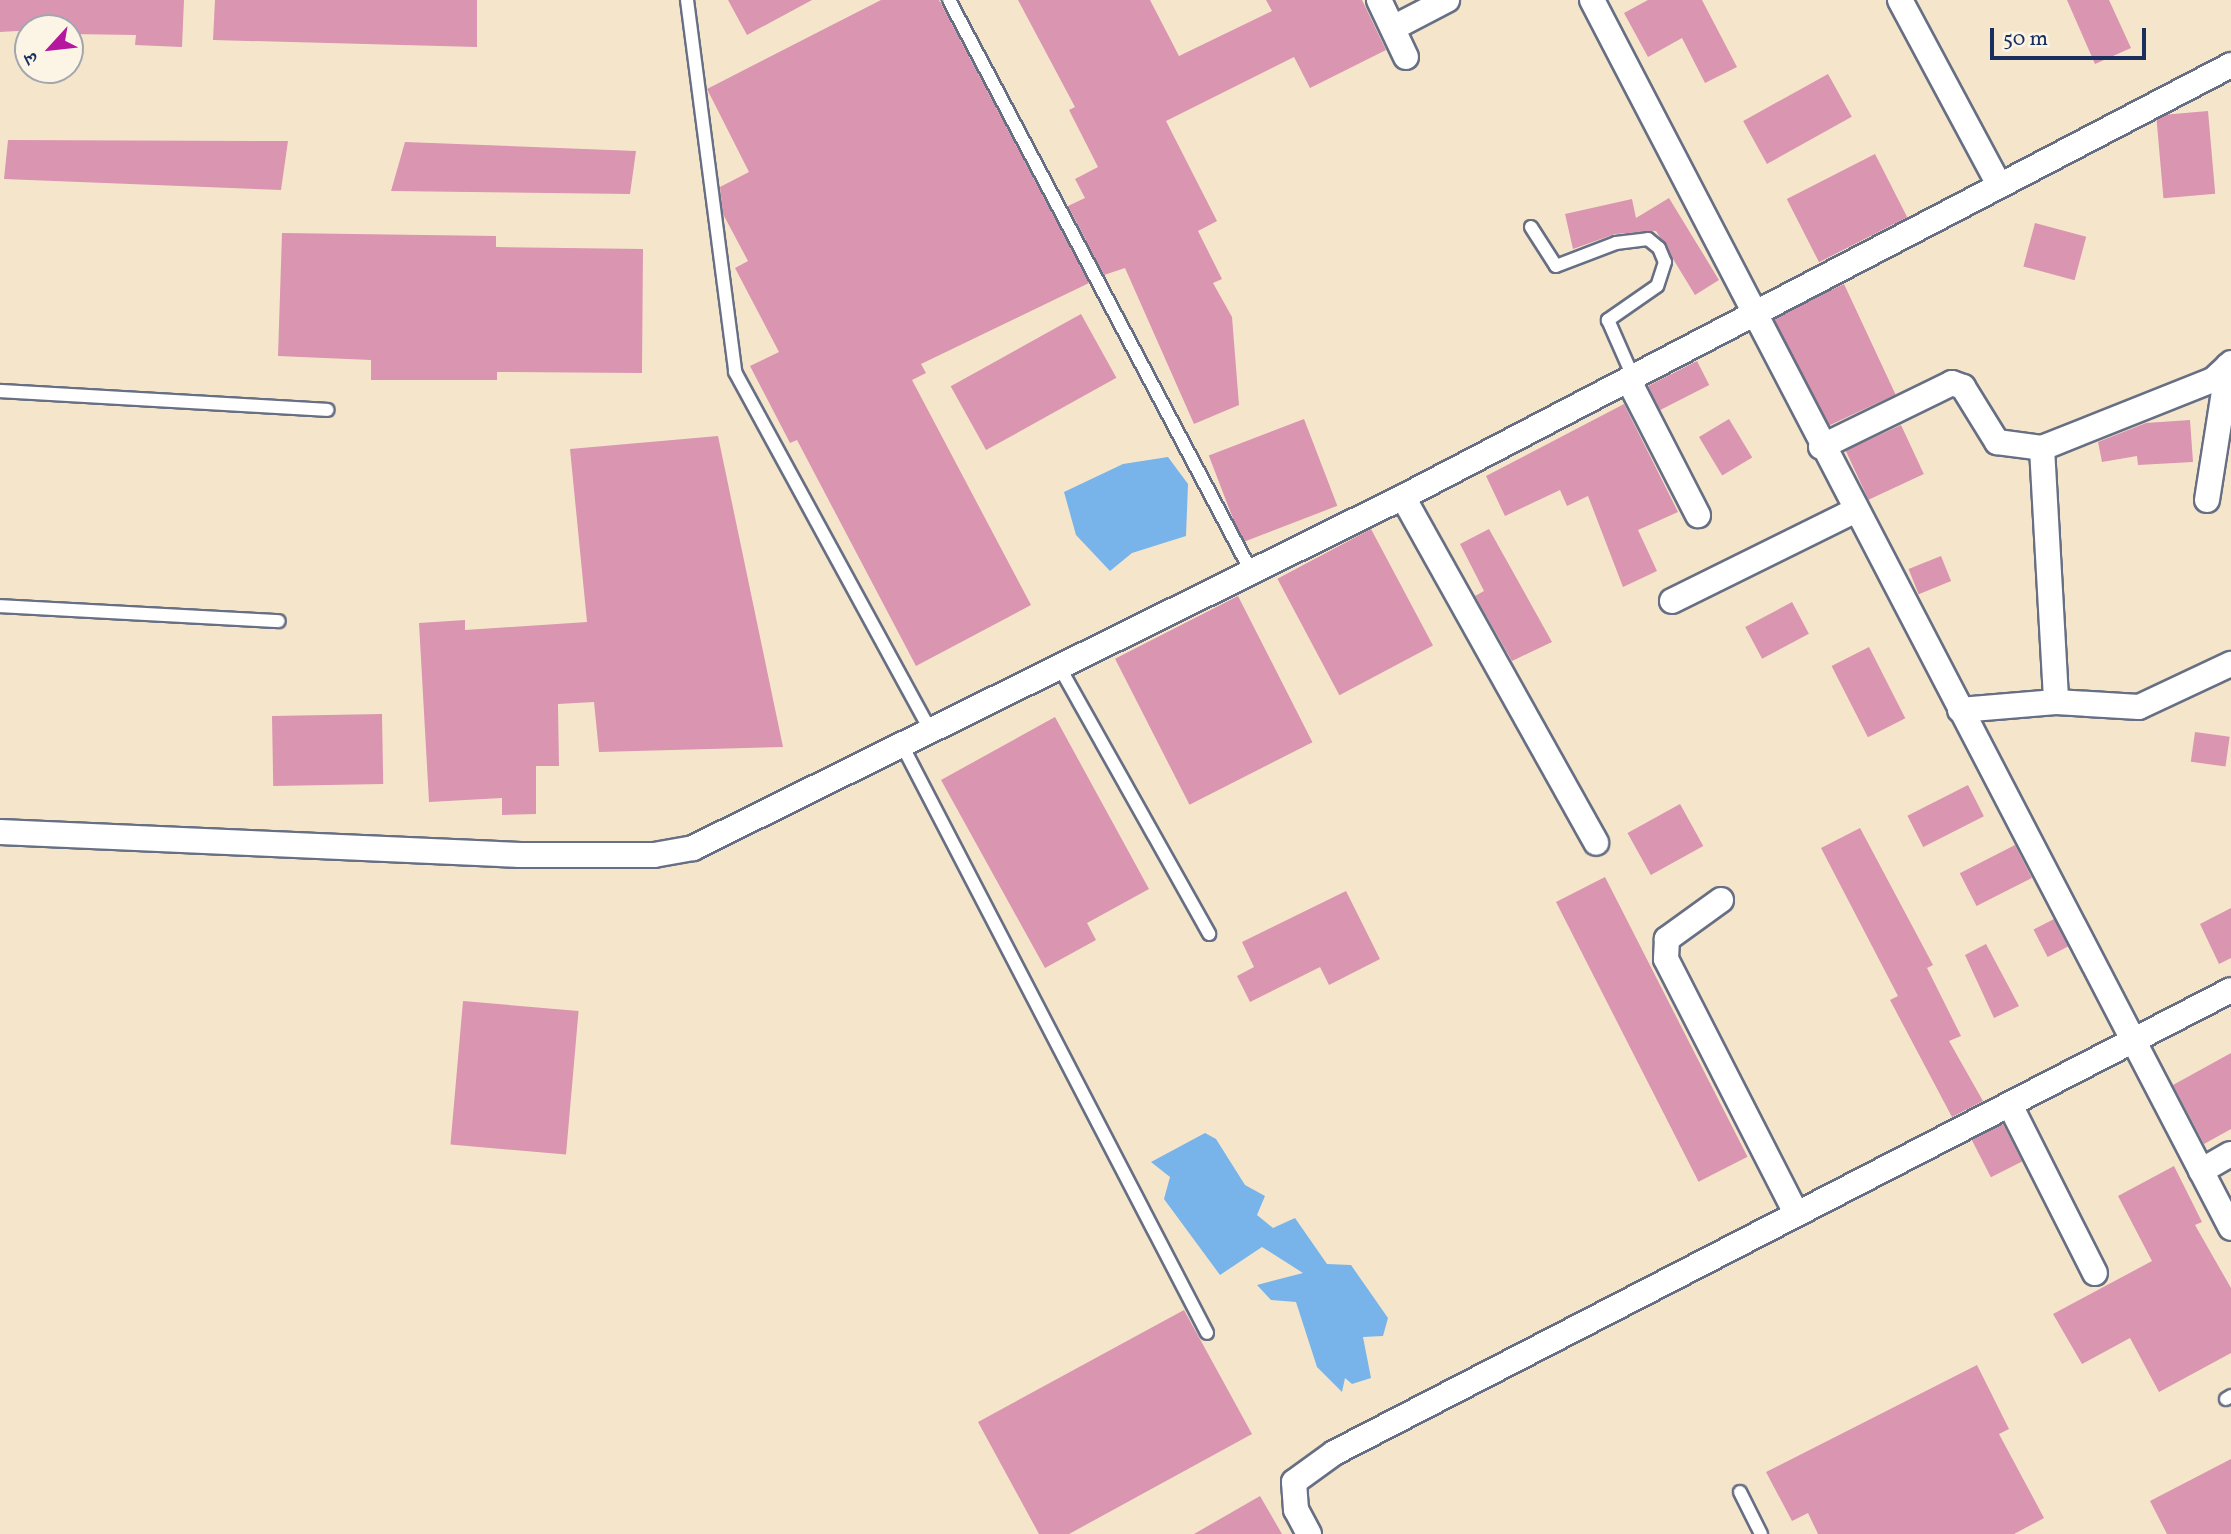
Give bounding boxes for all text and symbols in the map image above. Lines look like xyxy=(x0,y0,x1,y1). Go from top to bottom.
north arrow xyxy=(14,14,84,84)
scale bar xyxy=(1993,14,2149,58)
text: 50 m xyxy=(2003,25,2048,54)
text: उ xyxy=(18,47,46,68)

